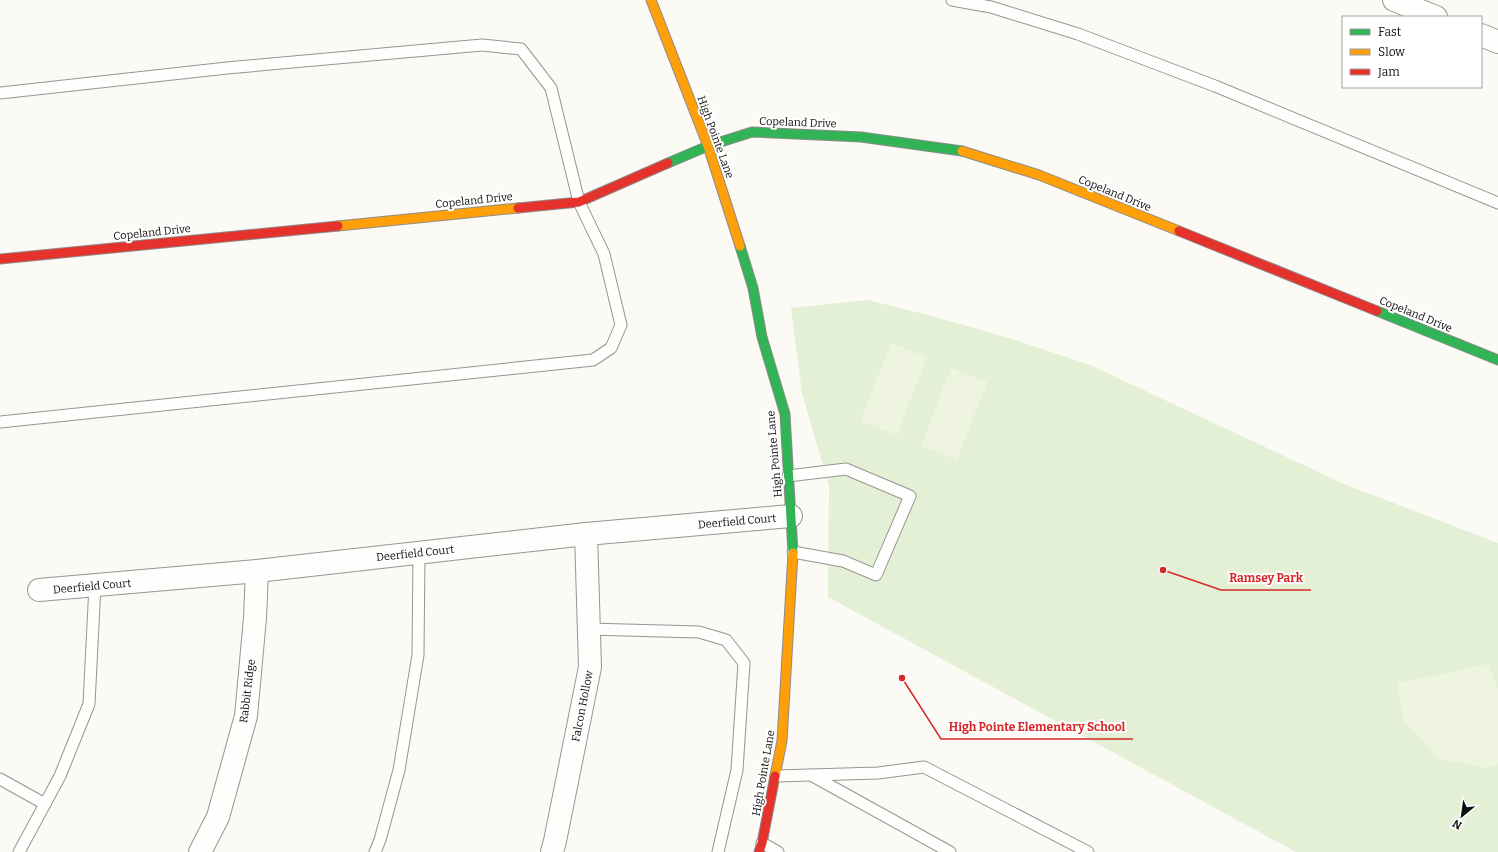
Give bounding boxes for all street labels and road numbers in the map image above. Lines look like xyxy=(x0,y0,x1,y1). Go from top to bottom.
street label: High Pointe Lane xyxy=(695,94,737,180)
street label: Copeland Drive xyxy=(759,115,837,130)
street label: Copeland Drive xyxy=(1076,173,1153,214)
street label: Copeland Drive xyxy=(435,190,513,211)
street label: Copeland Drive xyxy=(113,222,191,243)
street label: Copeland Drive xyxy=(1377,294,1454,335)
street label: High Pointe Lane xyxy=(764,410,785,498)
street label: Deerfield Court xyxy=(697,512,777,531)
street label: Deerfield Court xyxy=(375,543,455,564)
street label: Deerfield Court xyxy=(52,577,132,596)
street label: Rabbit Ridge xyxy=(237,658,258,724)
street label: Falcon Hollow xyxy=(569,669,596,743)
street label: High Pointe Lane xyxy=(750,729,777,817)

